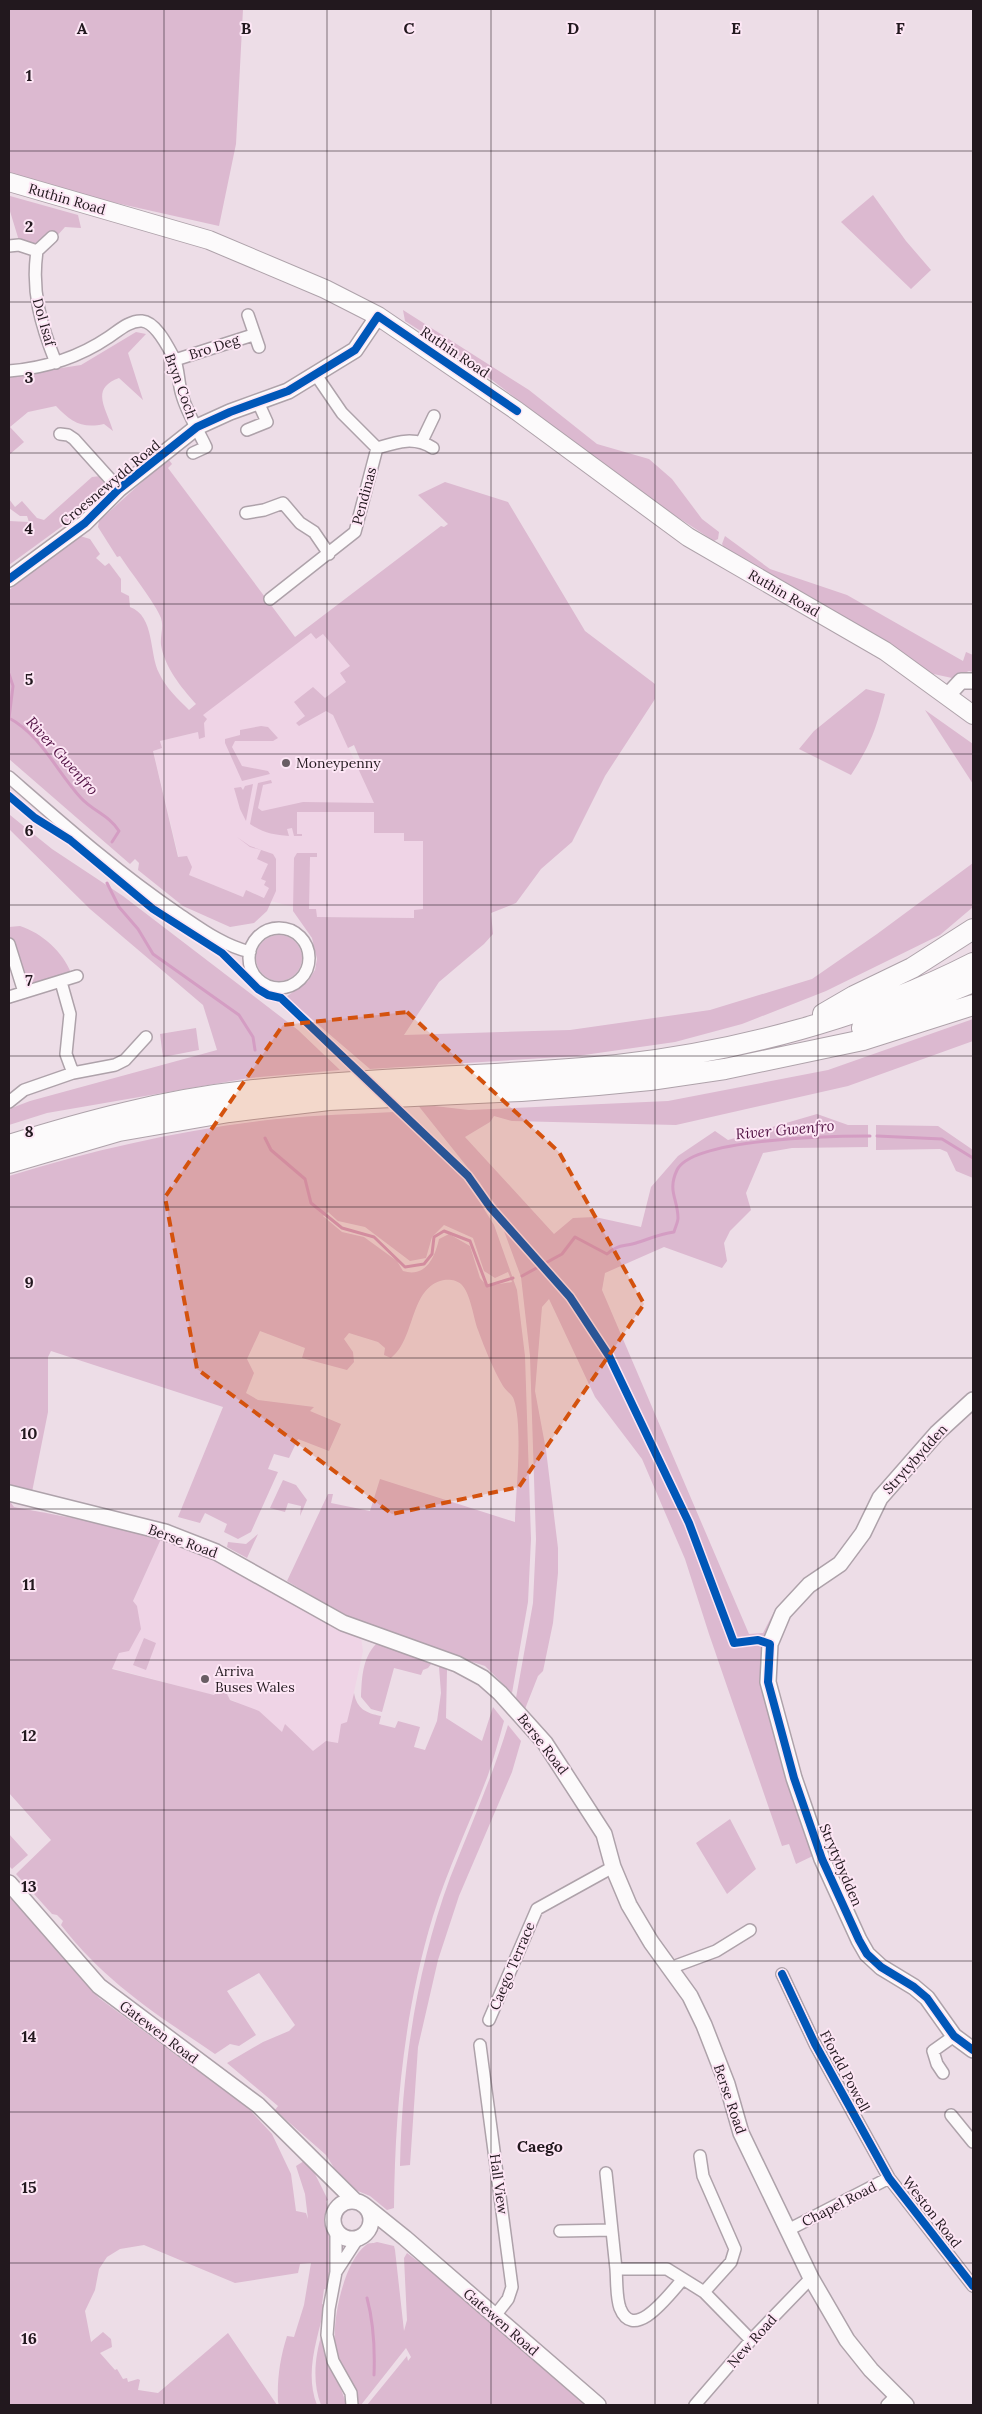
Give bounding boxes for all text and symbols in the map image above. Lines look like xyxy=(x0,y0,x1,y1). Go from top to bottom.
text: A xyxy=(77,18,88,38)
text: B xyxy=(241,18,252,38)
text: C xyxy=(403,18,415,38)
text: D xyxy=(567,18,579,38)
text: E xyxy=(731,18,741,38)
text: F xyxy=(895,18,905,38)
text: 1 xyxy=(26,65,32,85)
street label: Ruthin Road xyxy=(26,179,108,219)
text: 2 xyxy=(25,216,33,236)
street label: Dol Isaf xyxy=(29,296,60,349)
street label: Ruthin Road xyxy=(417,322,493,382)
street label: Bro Deg xyxy=(186,330,242,364)
street label: Bryn Coch xyxy=(161,351,201,421)
text: 3 xyxy=(25,367,34,387)
street label: Croesnewydd Road xyxy=(56,436,164,530)
street label: Pendinas xyxy=(348,465,380,527)
text: 4 xyxy=(25,518,34,538)
street label: Ruthin Road xyxy=(745,565,823,621)
text: 5 xyxy=(25,669,34,689)
water label: River Gwenfro xyxy=(22,712,103,799)
place label: Moneypenny xyxy=(296,754,381,772)
marker: Moneypenny xyxy=(280,757,292,769)
text: 6 xyxy=(24,820,34,840)
text: 7 xyxy=(25,970,33,990)
water label: River Gwenfro xyxy=(735,1116,835,1143)
text: 8 xyxy=(24,1121,34,1141)
text: 9 xyxy=(24,1272,34,1292)
street label: Strytybydden xyxy=(879,1420,951,1498)
text: 10 xyxy=(21,1423,37,1443)
street label: Berse Road xyxy=(146,1520,220,1562)
text: 11 xyxy=(23,1574,36,1594)
place label: Arriva Buses Wales xyxy=(214,1662,295,1696)
marker: Arriva Buses Wales xyxy=(199,1673,211,1685)
street label: Berse Road xyxy=(514,1710,572,1778)
text: 12 xyxy=(21,1725,37,1745)
street label: Strytybydden xyxy=(816,1821,867,1909)
text: 13 xyxy=(21,1876,37,1896)
street label: Caego Terrace xyxy=(485,1919,539,2013)
street label: Gatewen Road xyxy=(116,1997,202,2067)
text: 14 xyxy=(21,2026,37,2046)
street label: Ffordd Powell xyxy=(816,2027,874,2115)
street label: Berse Road xyxy=(710,2062,750,2136)
district label: Caego xyxy=(517,2136,563,2156)
street label: Hall View xyxy=(486,2153,512,2216)
street label: Weston Road xyxy=(899,2173,965,2251)
text: 15 xyxy=(21,2177,37,2197)
street label: Chapel Road xyxy=(799,2178,879,2230)
street label: Gatewen Road xyxy=(460,2284,542,2360)
street label: New Road xyxy=(723,2311,781,2371)
text: 16 xyxy=(21,2328,37,2348)

